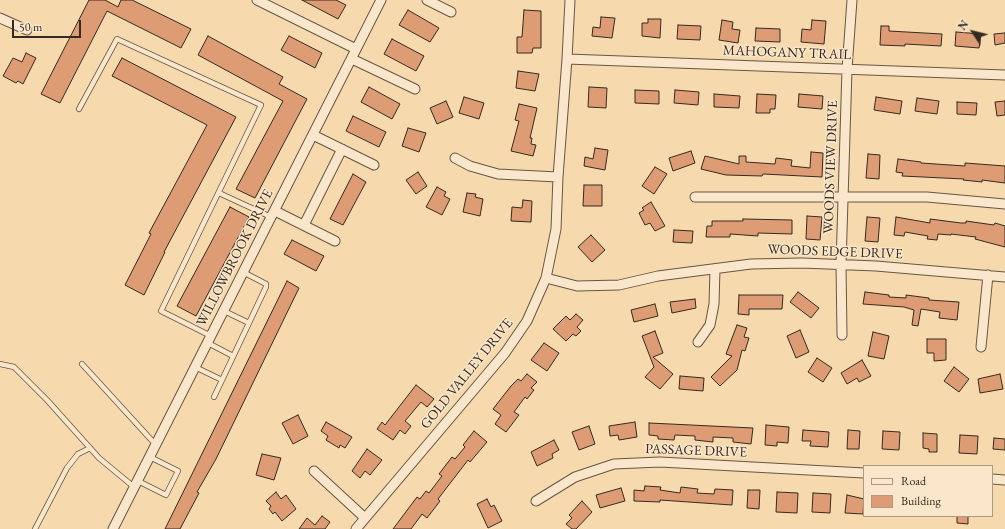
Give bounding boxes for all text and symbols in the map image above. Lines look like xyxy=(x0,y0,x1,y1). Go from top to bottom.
scale bar xyxy=(14,12,83,38)
north arrow xyxy=(953,12,993,52)
text: N xyxy=(955,17,971,33)
text: 50 m xyxy=(19,19,42,35)
street label: MAHOGANY TRAIL xyxy=(722,42,852,64)
street label: WOODS VIEW DRIVE xyxy=(820,100,842,234)
street label: WILLOWBROOK DRIVE xyxy=(193,187,277,329)
street label: WOODS EDGE DRIVE xyxy=(767,241,903,263)
street label: GOLD VALLEY DRIVE xyxy=(417,315,517,433)
street label: PASSAGE DRIVE xyxy=(645,441,747,461)
legend xyxy=(863,465,993,517)
text: Road xyxy=(901,473,926,489)
text: Building xyxy=(901,493,941,509)

